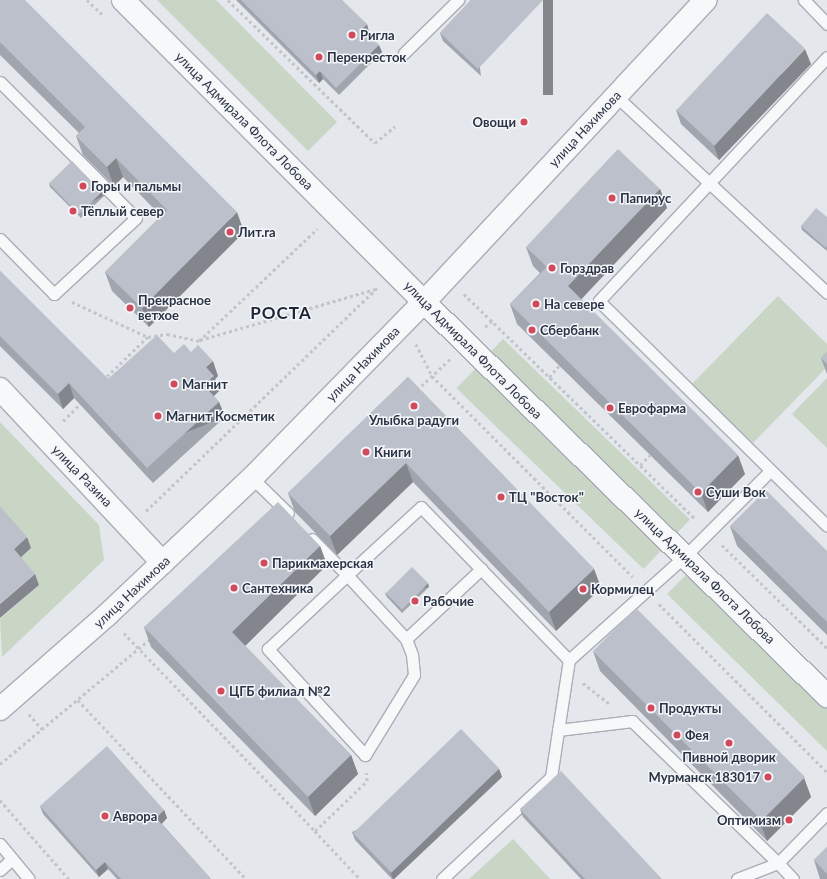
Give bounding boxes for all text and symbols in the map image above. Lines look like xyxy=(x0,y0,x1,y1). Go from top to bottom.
place label: Ригла xyxy=(360,27,395,43)
marker: Ригла xyxy=(347,30,357,40)
street label: улица Адмирала Флота Лобова xyxy=(172,49,316,193)
place label: Перекресток xyxy=(327,49,406,65)
marker: Перекресток xyxy=(314,52,324,62)
street label: улица Нахимова xyxy=(546,88,624,170)
place label: Овощи xyxy=(473,114,516,130)
marker: Овощи xyxy=(519,117,529,127)
place label: Горы и пальмы xyxy=(91,178,181,194)
marker: Горы и пальмы xyxy=(78,181,88,191)
place label: Папирус xyxy=(620,190,671,206)
marker: Папирус xyxy=(607,193,617,203)
place label: Тёплый север xyxy=(81,203,164,219)
marker: Тёплый север xyxy=(68,206,78,216)
place label: Лит.ra xyxy=(238,224,276,240)
marker: Лит.ra xyxy=(225,227,235,237)
place label: Горздрав xyxy=(560,260,614,276)
marker: Горздрав xyxy=(547,263,557,273)
street label: улица Адмирала Флота Лобова xyxy=(401,278,545,422)
place label: Прекрасное ветхое xyxy=(138,293,211,324)
place label: На севере xyxy=(544,296,604,312)
marker: На севере xyxy=(531,299,541,309)
marker: Прекрасное ветхое xyxy=(125,303,135,313)
district label: РОСТА xyxy=(250,303,312,323)
place label: Сбербанк xyxy=(540,322,599,338)
street label: улица Нахимова xyxy=(323,323,403,405)
marker: Сбербанк xyxy=(527,325,537,335)
place label: Магнит xyxy=(182,376,228,392)
marker: Магнит xyxy=(169,379,179,389)
place label: Еврофарма xyxy=(618,400,686,416)
marker: Улыбка радуги xyxy=(409,401,419,411)
marker: Еврофарма xyxy=(605,403,615,413)
place label: Магнит Косметик xyxy=(166,408,275,424)
marker: Магнит Косметик xyxy=(153,411,163,421)
place label: Улыбка радуги xyxy=(369,412,459,428)
street label: улица Разина xyxy=(49,442,115,510)
place label: Книги xyxy=(374,444,411,460)
marker: Книги xyxy=(361,447,371,457)
place label: Суши Вок xyxy=(706,484,766,500)
marker: Суши Вок xyxy=(693,487,703,497)
place label: ТЦ "Восток" xyxy=(509,489,584,505)
marker: ТЦ "Восток" xyxy=(496,492,506,502)
street label: улица Адмирала Флота Лобова xyxy=(632,505,778,647)
street label: улица Нахимова xyxy=(91,553,173,631)
place label: Парикмахерская xyxy=(272,555,373,571)
marker: Парикмахерская xyxy=(259,558,269,568)
place label: Сантехника xyxy=(242,580,313,596)
place label: Кормилец xyxy=(591,581,654,597)
marker: Сантехника xyxy=(229,583,239,593)
marker: Кормилец xyxy=(578,584,588,594)
place label: Рабочие xyxy=(423,593,474,609)
marker: Рабочие xyxy=(410,596,420,606)
place label: ЦГБ филиал №2 xyxy=(229,683,331,699)
marker: ЦГБ филиал №2 xyxy=(216,686,226,696)
place label: Продукты xyxy=(659,700,721,716)
marker: Продукты xyxy=(646,703,656,713)
place label: Фея xyxy=(685,727,709,743)
marker: Фея xyxy=(672,730,682,740)
marker: Пивной дворик xyxy=(724,738,734,748)
place label: Пивной дворик xyxy=(682,749,776,765)
place label: Мурманск 183017 xyxy=(649,769,760,785)
marker: Мурманск 183017 xyxy=(763,772,773,782)
place label: Аврора xyxy=(113,808,157,824)
marker: Аврора xyxy=(100,811,110,821)
place label: Оптимизм xyxy=(717,812,781,828)
marker: Оптимизм xyxy=(784,815,794,825)

